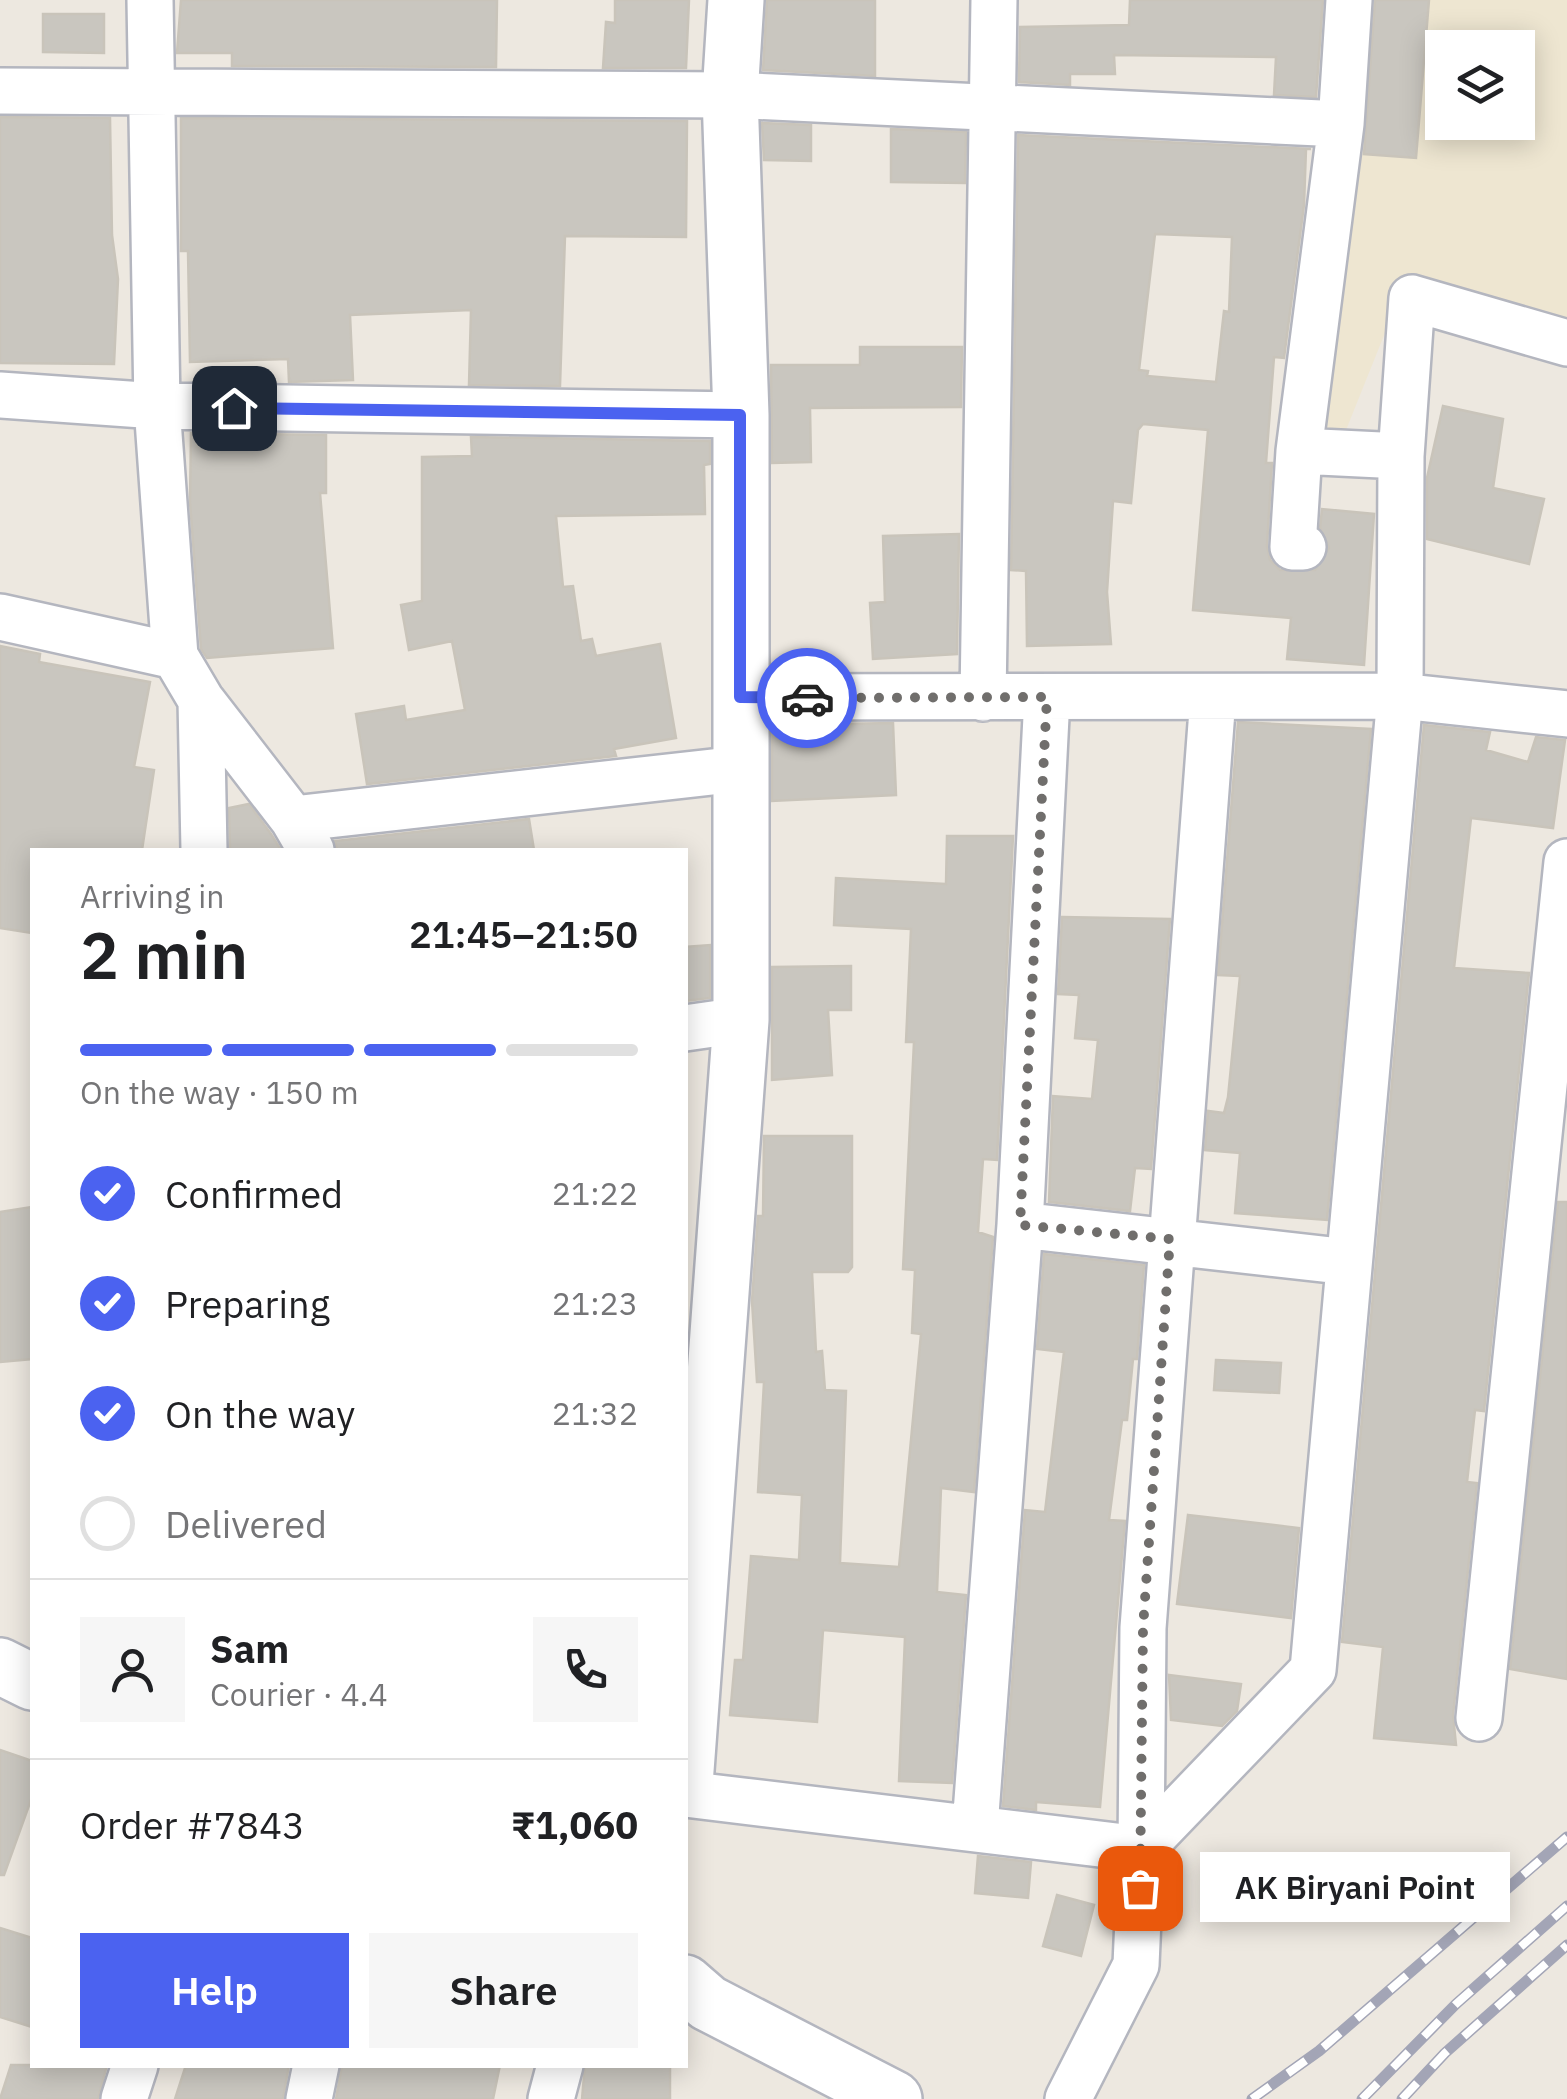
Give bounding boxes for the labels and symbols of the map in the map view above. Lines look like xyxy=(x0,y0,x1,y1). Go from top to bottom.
pin xyxy=(192,366,277,451)
courier xyxy=(757,648,857,748)
pin xyxy=(1098,1846,1183,1931)
callout: AK Biryani Point xyxy=(1200,1853,1510,1923)

